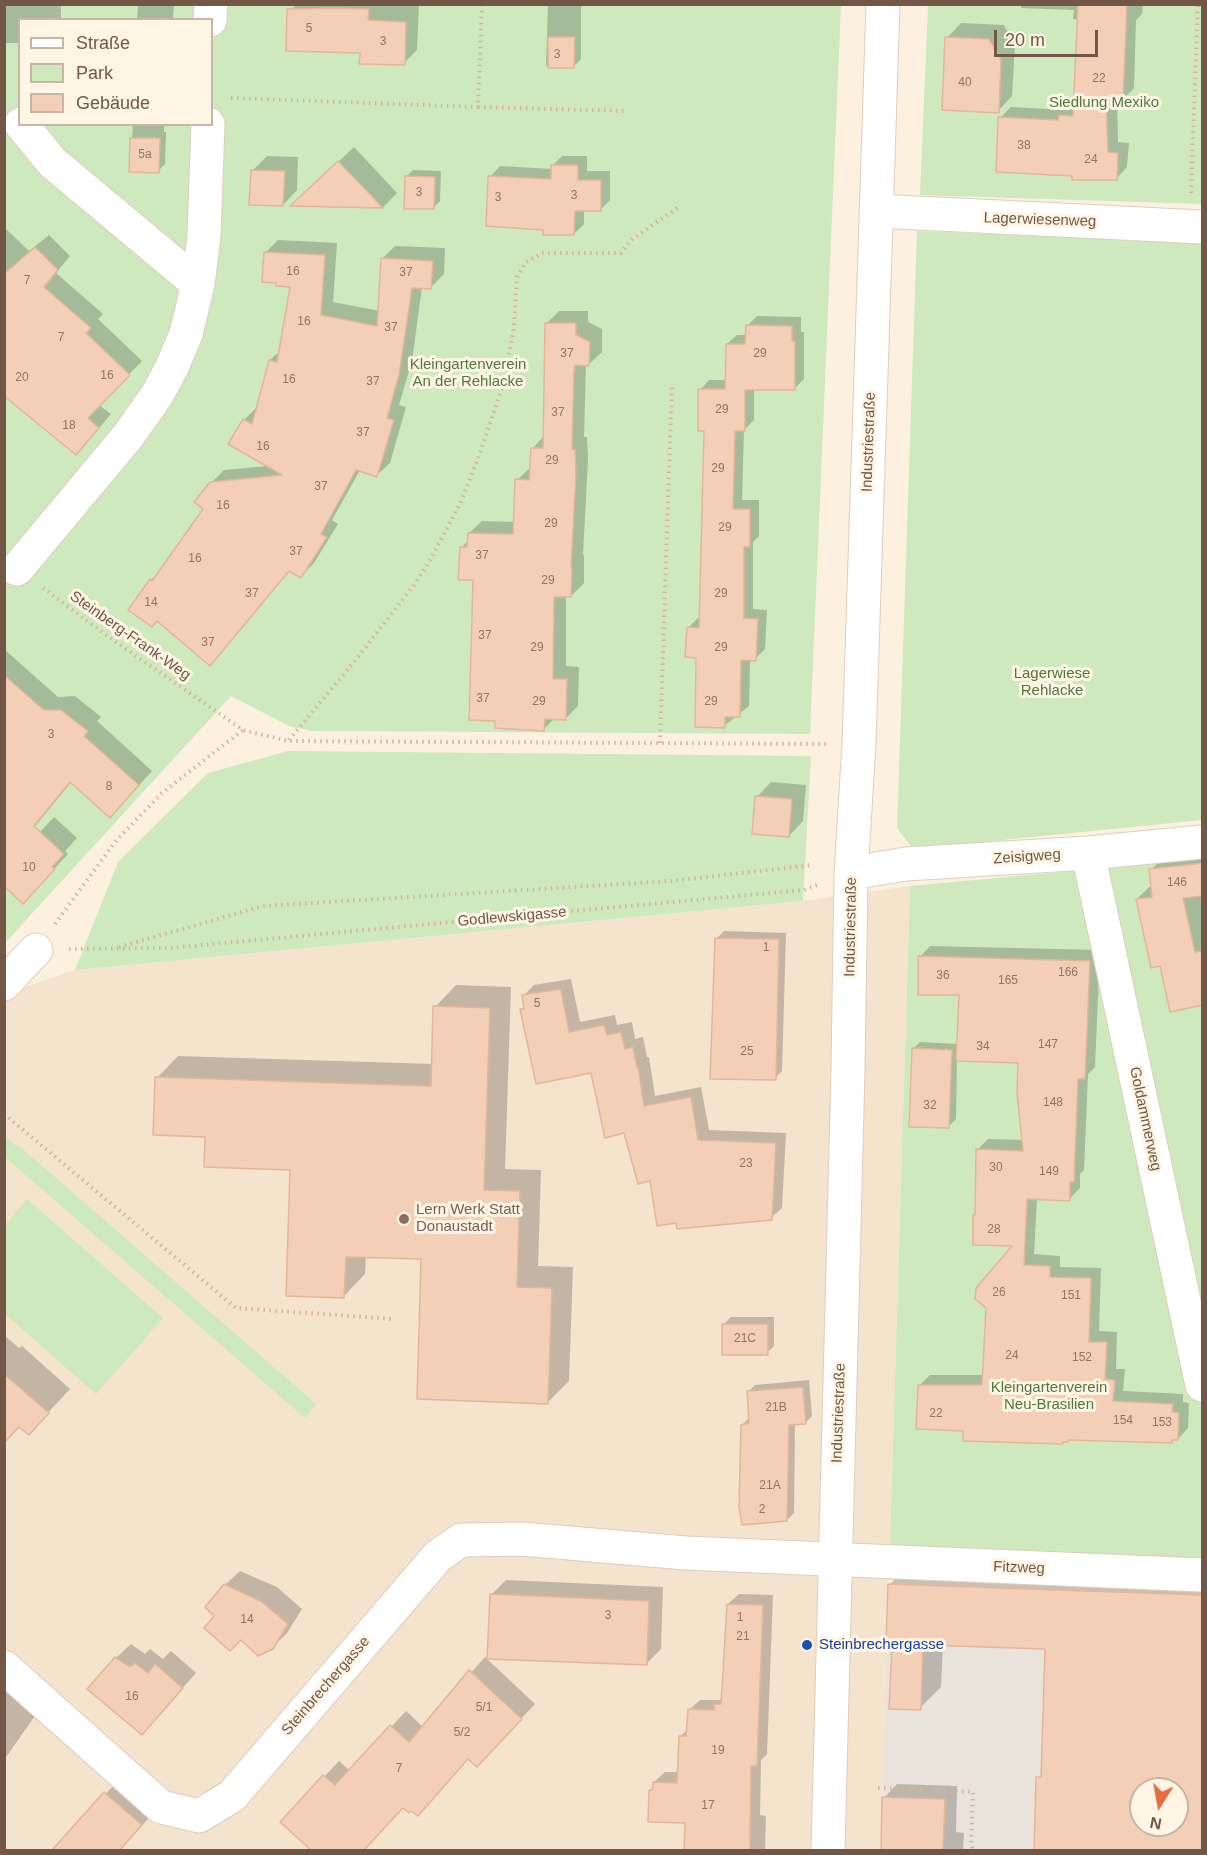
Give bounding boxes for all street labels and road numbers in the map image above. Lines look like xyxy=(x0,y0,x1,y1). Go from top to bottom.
street label: Lagerwiesenweg xyxy=(983,209,1097,231)
street label: Industriestraße xyxy=(858,392,880,492)
street label: Steinberg-Frank-Weg xyxy=(66,588,194,684)
street label: Zeisigweg xyxy=(993,846,1061,868)
street label: Industriestraße xyxy=(841,877,861,977)
street label: Godlewskigasse xyxy=(457,903,567,931)
street label: Goldammerweg xyxy=(1125,1065,1165,1173)
street label: Industriestraße xyxy=(828,1363,850,1463)
street label: Fitzweg xyxy=(993,1558,1045,1578)
street label: Steinbrechergasse xyxy=(278,1633,374,1739)

